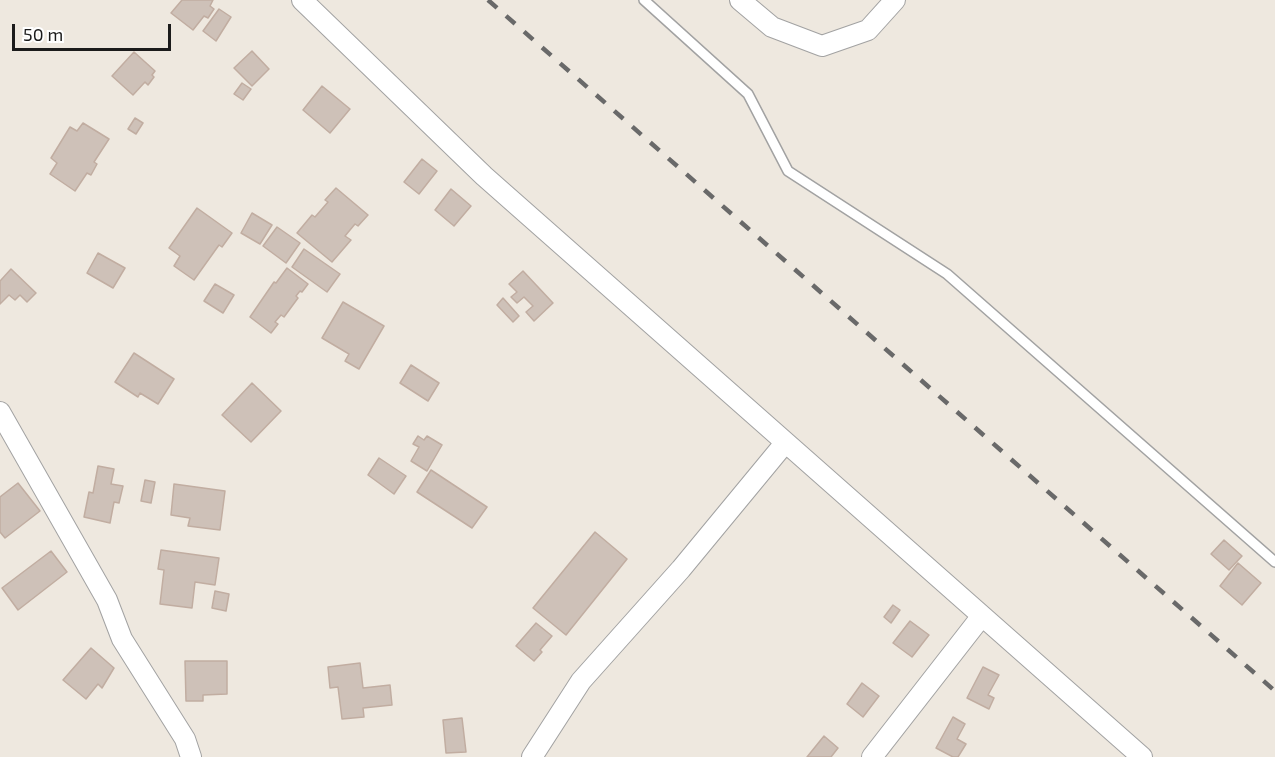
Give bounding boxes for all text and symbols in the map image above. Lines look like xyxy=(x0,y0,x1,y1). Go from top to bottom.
scale bar xyxy=(15,12,174,50)
text: 50 m xyxy=(23,23,63,45)

